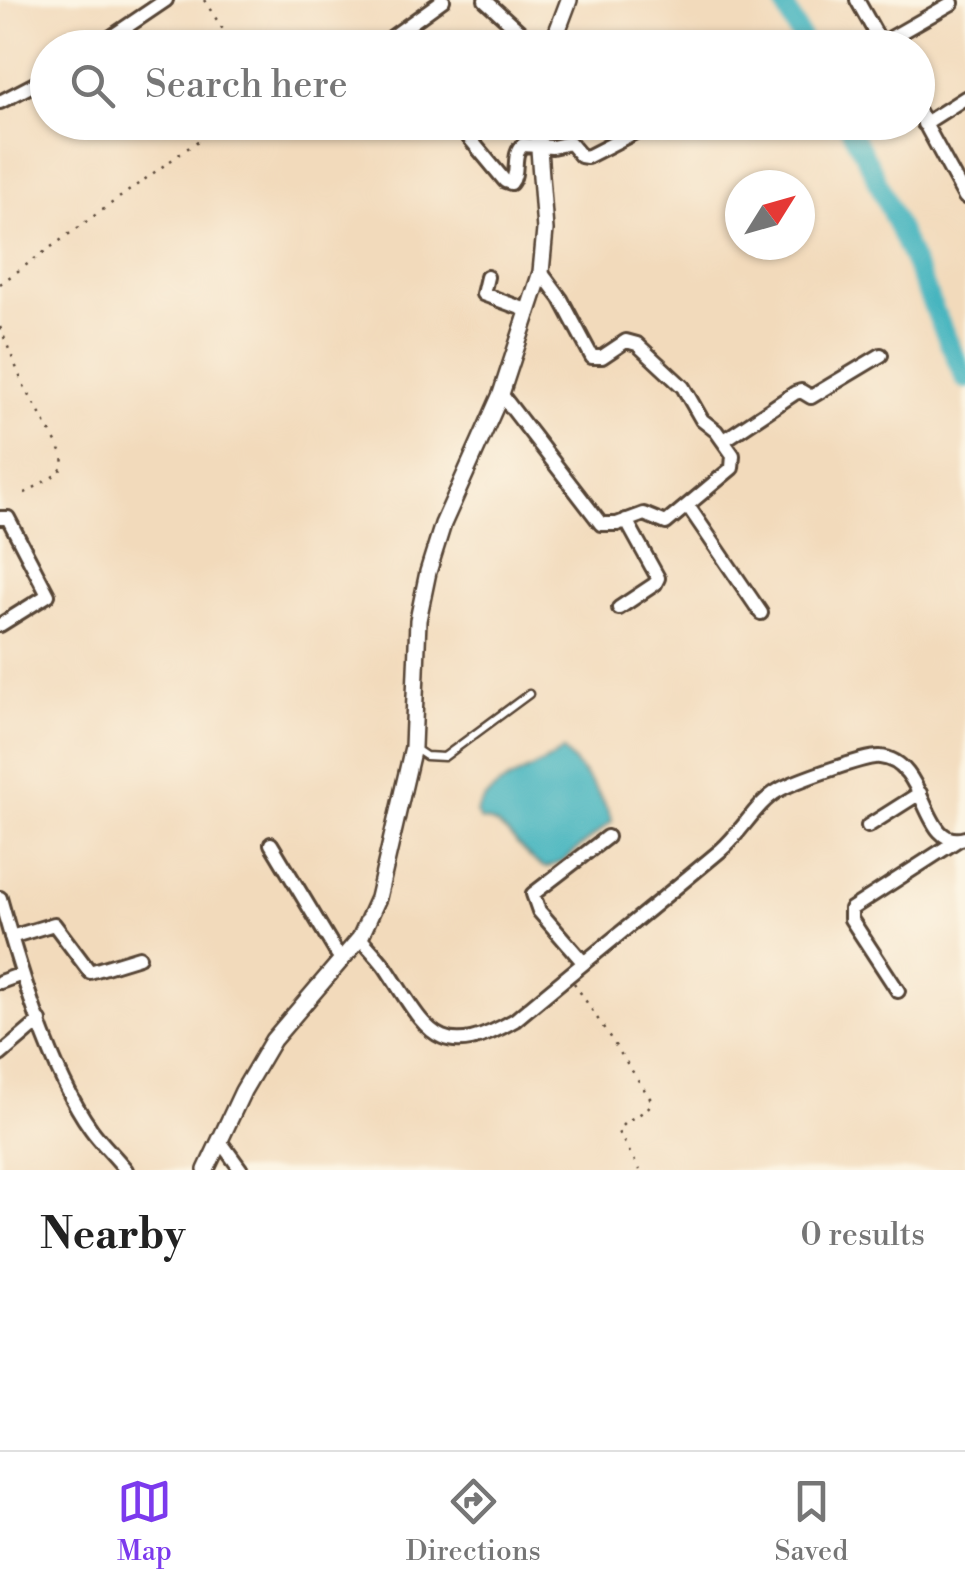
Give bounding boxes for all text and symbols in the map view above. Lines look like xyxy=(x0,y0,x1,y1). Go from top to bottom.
search box xyxy=(30,30,935,140)
icon: search xyxy=(65,58,120,113)
text: Search here xyxy=(145,62,348,109)
north arrow xyxy=(725,170,815,260)
text: Nearby xyxy=(40,1209,185,1262)
text: 0 results xyxy=(800,1215,925,1255)
tab: Map xyxy=(117,1474,172,1569)
tab: Directions xyxy=(406,1474,541,1569)
tab: Saved xyxy=(775,1474,848,1569)

